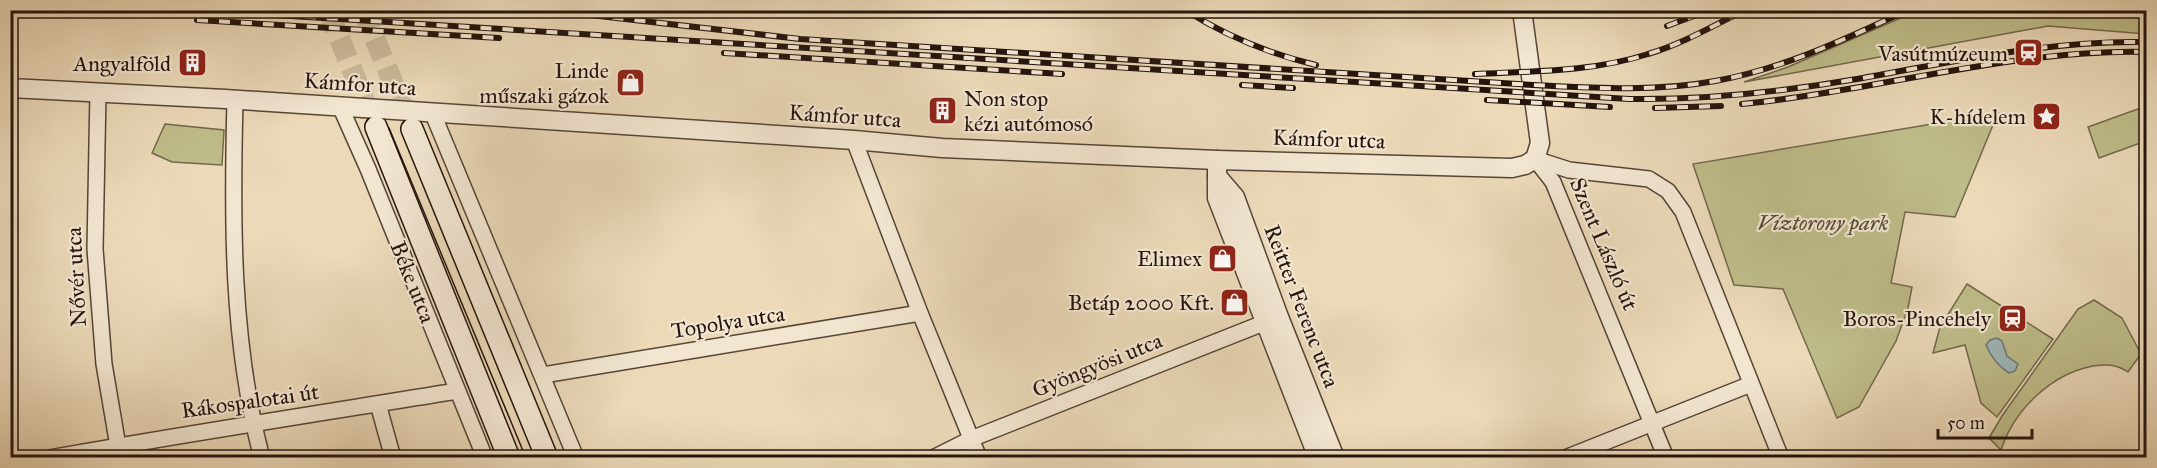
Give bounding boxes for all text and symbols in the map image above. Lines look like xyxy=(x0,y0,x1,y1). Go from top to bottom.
station icon: Vasútmúzeum xyxy=(2013,37,2045,69)
place label: Vasútmúzeum xyxy=(1877,40,2009,67)
building icon: Angyalföld xyxy=(176,47,208,79)
place label: Angyalföld xyxy=(72,50,171,77)
place label: Linde műszaki gázok xyxy=(479,57,610,109)
street label: Kámfor utca xyxy=(303,67,418,101)
shop icon: Linde műszaki gázok xyxy=(614,67,646,99)
place label: Non stop kézi autómosó xyxy=(964,85,1093,137)
building icon: Non stop kézi autómosó xyxy=(927,95,959,127)
street label: Kámfor utca xyxy=(788,99,903,133)
place icon: K-hídelem xyxy=(2031,100,2063,132)
place label: K-hídelem xyxy=(1929,103,2027,130)
street label: Kámfor utca xyxy=(1272,124,1387,154)
street label: Szent László út xyxy=(1564,174,1644,315)
park label: Víztorony park xyxy=(1757,209,1889,236)
street label: Reitter Ferenc utca xyxy=(1258,221,1346,392)
street label: Nővér utca xyxy=(60,226,92,328)
street label: Béke utca xyxy=(384,237,442,327)
shop icon: Elimex xyxy=(1207,242,1239,274)
place label: Elimex xyxy=(1137,245,1202,272)
shop icon: Betáp 2000 Kft. xyxy=(1219,286,1251,318)
place label: Betáp 2000 Kft. xyxy=(1068,289,1214,316)
street label: Topolya utca xyxy=(669,300,787,344)
station icon: Boros-Pincehely xyxy=(1996,302,2028,334)
place label: Boros-Pincehely xyxy=(1843,305,1992,332)
street label: Gyöngyösi utca xyxy=(1028,326,1167,403)
street label: Rákospalotai út xyxy=(179,378,321,424)
scale bar xyxy=(1938,402,2032,440)
text: 50 m xyxy=(1947,412,1985,434)

